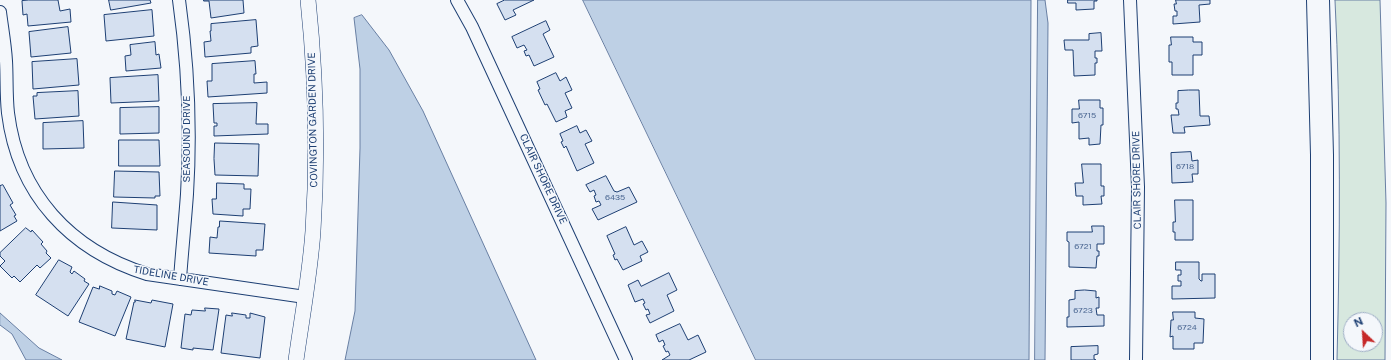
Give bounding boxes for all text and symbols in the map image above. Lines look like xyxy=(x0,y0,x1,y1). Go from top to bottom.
street label: COVINGTON GARDEN DRIVE xyxy=(306,52,320,188)
street label: SEASOUND DRIVE xyxy=(181,96,193,182)
house number: 6715 xyxy=(1078,111,1096,121)
street label: CLAIR SHORE DRIVE xyxy=(1130,131,1144,229)
street label: CLAIR SHORE DRIVE xyxy=(517,132,569,226)
house number: 6718 xyxy=(1176,162,1194,172)
house number: 6435 xyxy=(605,193,625,203)
house number: 6721 xyxy=(1074,242,1092,252)
street label: TIDELINE DRIVE xyxy=(132,263,210,289)
house number: 6723 xyxy=(1073,306,1093,316)
north arrow xyxy=(1343,312,1383,352)
text: N xyxy=(1352,315,1365,329)
house number: 6724 xyxy=(1177,323,1197,333)

